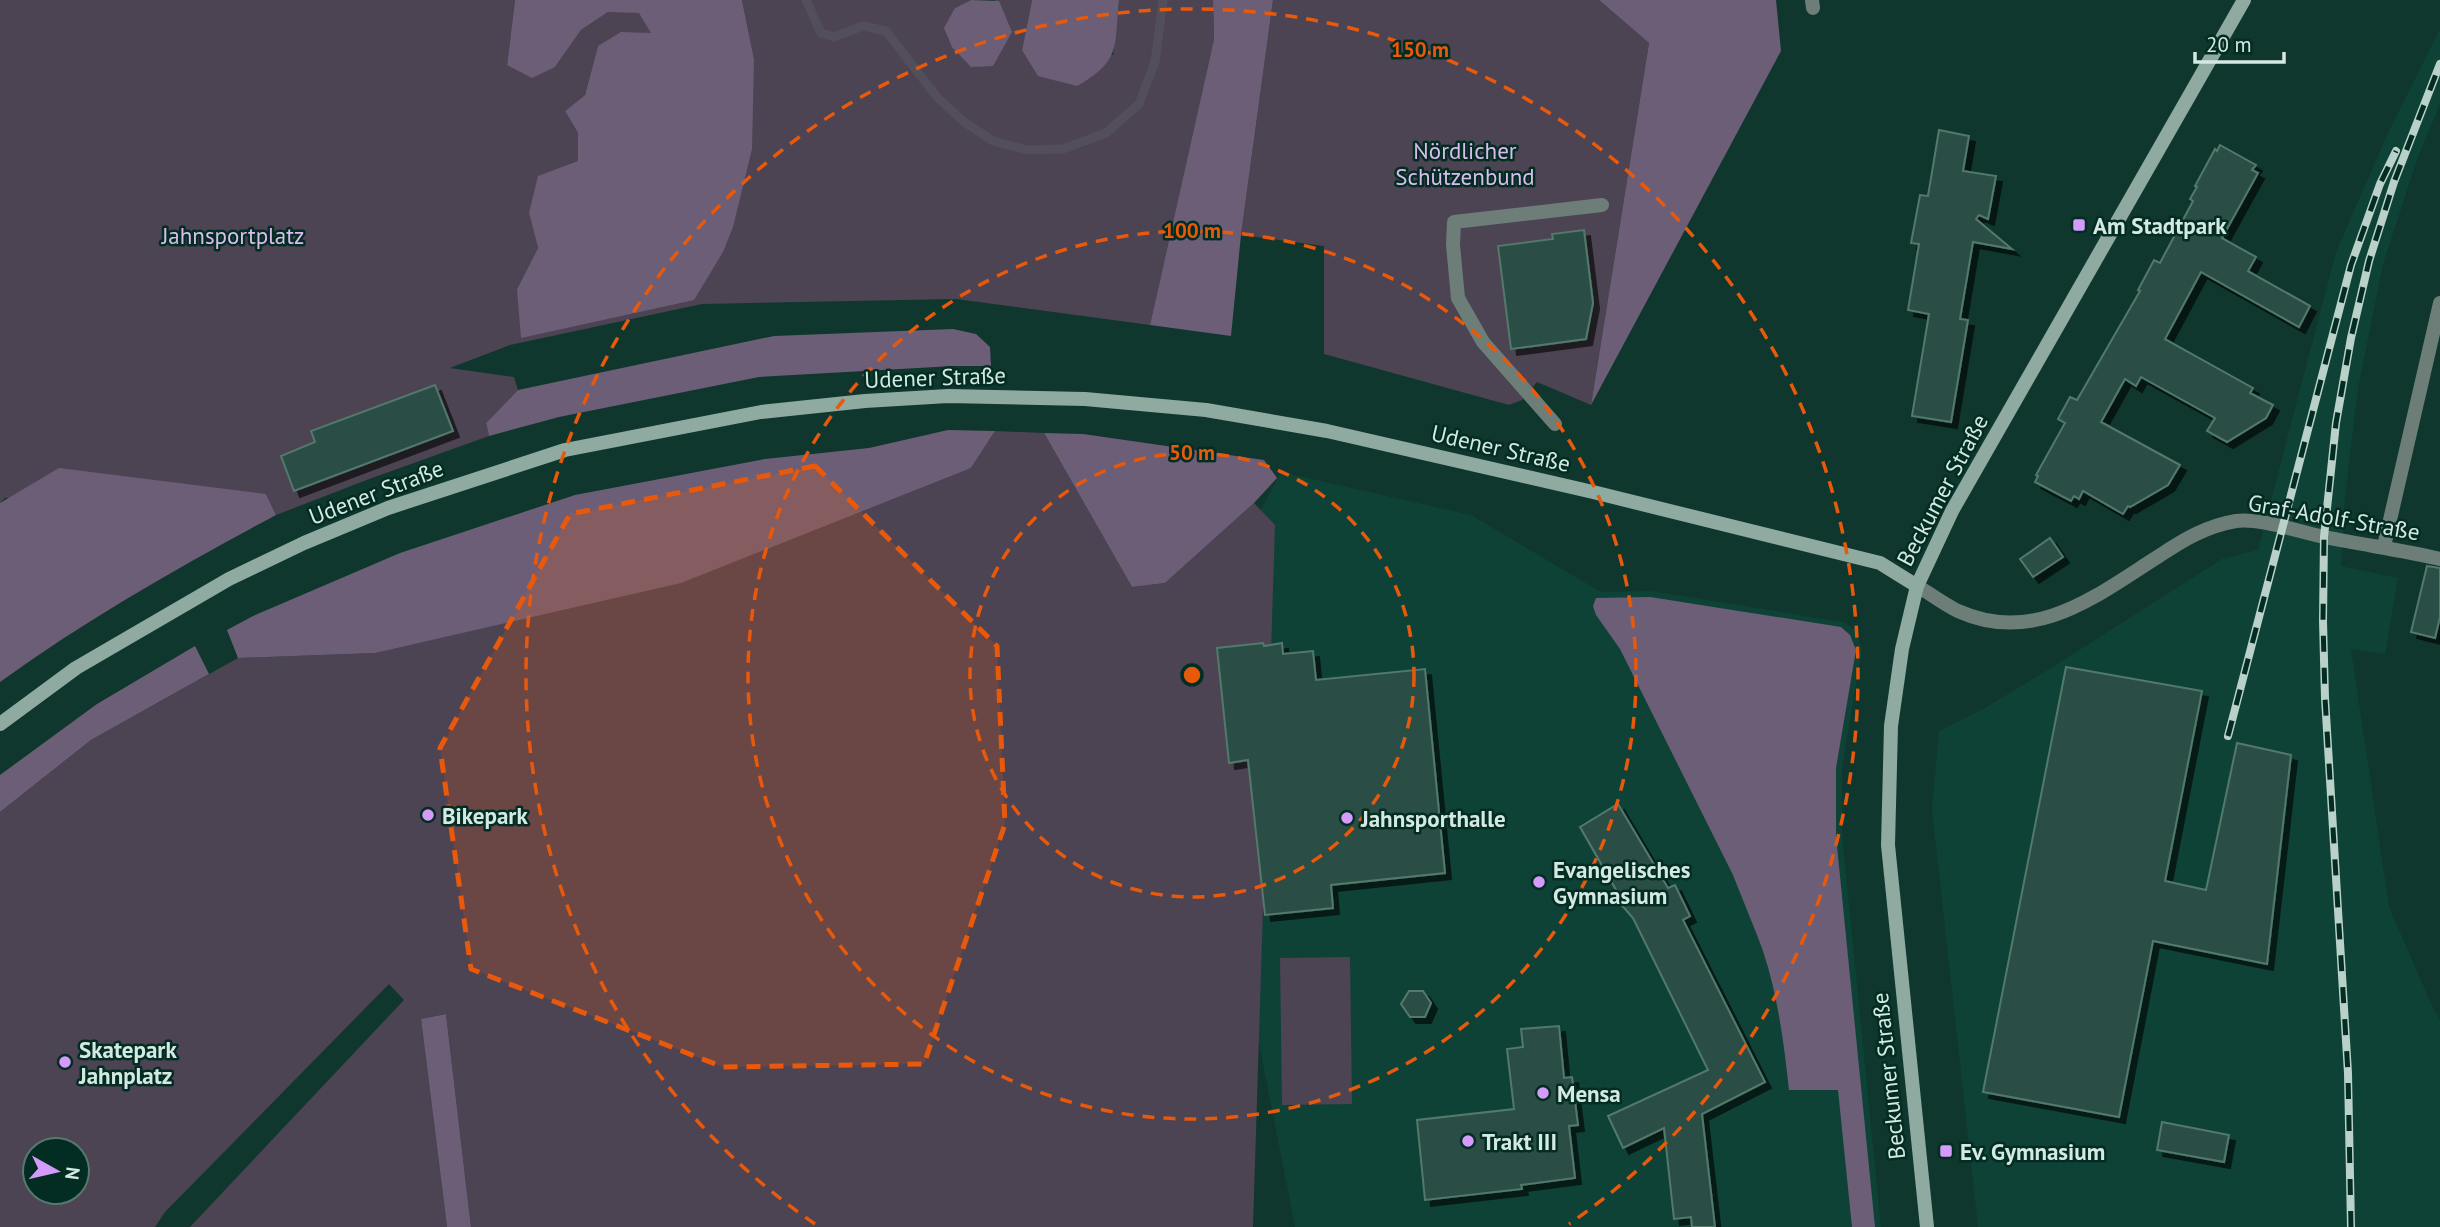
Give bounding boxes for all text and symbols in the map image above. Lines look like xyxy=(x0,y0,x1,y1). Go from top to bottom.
scale bar xyxy=(2195,21,2284,65)
text: 20 m xyxy=(2206,31,2252,58)
text: 150 m xyxy=(1391,36,1449,63)
park label: Nördlicher Schützenbund xyxy=(1395,136,1535,191)
place label: Am Stadtpark xyxy=(2093,211,2227,240)
text: 100 m xyxy=(1163,217,1221,244)
marker: Am Stadtpark xyxy=(2071,217,2087,233)
park label: Jahnsportplatz xyxy=(161,221,304,250)
street label: Udener Straße xyxy=(864,360,1006,394)
street label: Beckumer Straße xyxy=(1890,409,1994,571)
street label: Udener Straße xyxy=(1429,418,1573,478)
text: 50 m xyxy=(1169,439,1215,466)
street label: Udener Straße xyxy=(305,453,447,531)
street label: Graf-Adolf-Straße xyxy=(2246,488,2422,546)
centre of rings xyxy=(1180,663,1204,687)
place label: Bikepark xyxy=(442,801,528,830)
place label: Jahnsporthalle xyxy=(1360,804,1506,833)
marker: Bikepark xyxy=(420,807,436,823)
marker: Jahnsporthalle xyxy=(1339,810,1355,826)
place label: Evangelisches Gymnasium xyxy=(1553,855,1691,910)
marker: Evangelisches Gymnasium xyxy=(1531,874,1547,890)
street label: Beckumer Straße xyxy=(1865,991,1911,1161)
place label: Skatepark Jahnplatz xyxy=(78,1035,177,1090)
marker: Skatepark Jahnplatz xyxy=(57,1054,73,1070)
place label: Mensa xyxy=(1557,1079,1621,1108)
marker: Mensa xyxy=(1535,1085,1551,1101)
place label: Trakt III xyxy=(1482,1127,1557,1156)
marker: Trakt III xyxy=(1460,1133,1476,1149)
north arrow xyxy=(21,1136,91,1206)
place label: Ev. Gymnasium xyxy=(1960,1137,2105,1166)
marker: Ev. Gymnasium xyxy=(1938,1143,1954,1159)
text: N xyxy=(60,1166,86,1181)

